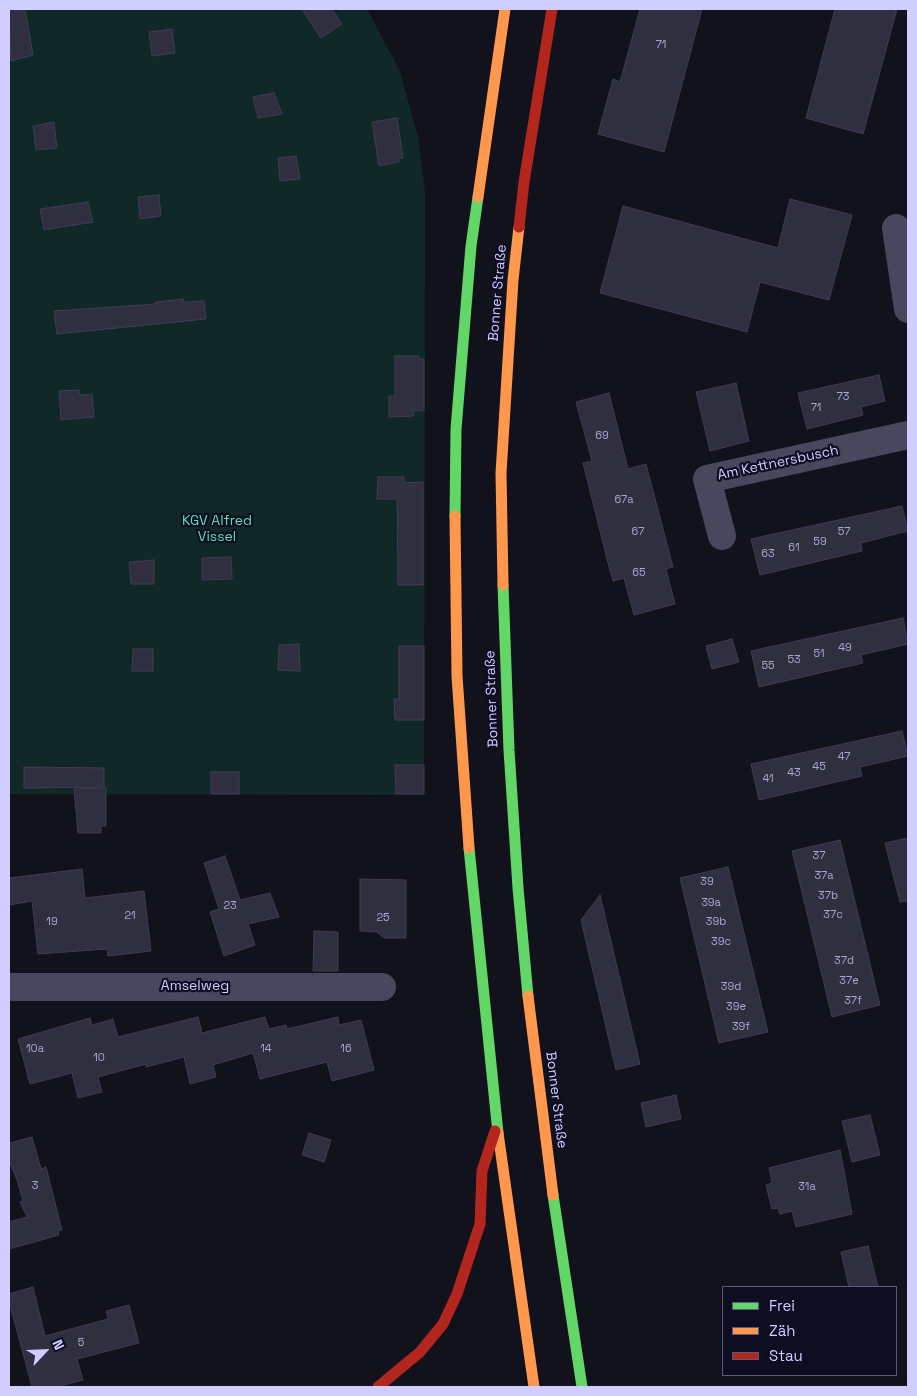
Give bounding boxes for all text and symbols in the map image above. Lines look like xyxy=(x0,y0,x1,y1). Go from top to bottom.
house number: 71 xyxy=(656,38,666,52)
street label: Bonner Straße xyxy=(485,244,511,342)
house number: 73 xyxy=(837,390,849,404)
house number: 71 xyxy=(811,401,821,415)
house number: 69 xyxy=(595,429,609,443)
street label: Am Kettnersbusch xyxy=(716,442,840,484)
house number: 67a xyxy=(614,493,634,507)
park label: KGV Alfred Vissel xyxy=(182,513,252,546)
house number: 67 xyxy=(632,525,644,539)
house number: 57 xyxy=(838,525,850,539)
house number: 59 xyxy=(813,535,827,549)
house number: 61 xyxy=(788,541,800,555)
house number: 63 xyxy=(761,547,775,561)
house number: 65 xyxy=(632,566,646,580)
house number: 49 xyxy=(838,641,852,655)
house number: 51 xyxy=(813,647,825,661)
street label: Bonner Straße xyxy=(482,650,502,748)
house number: 53 xyxy=(787,653,801,667)
house number: 55 xyxy=(761,659,775,673)
house number: 47 xyxy=(838,750,850,764)
house number: 45 xyxy=(812,760,826,774)
house number: 43 xyxy=(787,766,801,780)
house number: 41 xyxy=(762,772,774,786)
house number: 37 xyxy=(813,849,825,863)
house number: 37a xyxy=(814,869,834,883)
house number: 39 xyxy=(700,875,714,889)
house number: 37b xyxy=(818,889,838,903)
house number: 39a xyxy=(701,896,721,910)
house number: 23 xyxy=(223,899,237,913)
house number: 37c xyxy=(823,908,843,922)
house number: 21 xyxy=(124,909,136,923)
house number: 25 xyxy=(376,911,390,925)
house number: 19 xyxy=(46,915,58,929)
house number: 39b xyxy=(706,915,726,929)
house number: 39c xyxy=(711,935,731,949)
house number: 37d xyxy=(834,954,854,968)
house number: 37e xyxy=(839,974,859,988)
street label: Amselweg xyxy=(161,978,229,994)
house number: 39d xyxy=(721,980,741,994)
house number: 37f xyxy=(844,994,862,1008)
house number: 39e xyxy=(726,1000,746,1014)
house number: 39f xyxy=(732,1020,750,1034)
house number: 10a xyxy=(26,1042,44,1056)
house number: 14 xyxy=(260,1042,272,1056)
house number: 16 xyxy=(340,1042,352,1056)
house number: 10 xyxy=(93,1051,105,1065)
street label: Bonner Straße xyxy=(542,1051,570,1149)
house number: 3 xyxy=(32,1179,38,1193)
house number: 31a xyxy=(798,1180,816,1194)
legend xyxy=(722,1286,897,1376)
text: Frei xyxy=(769,1296,795,1315)
text: Zäh xyxy=(769,1321,795,1340)
north arrow xyxy=(20,1326,70,1376)
house number: 5 xyxy=(78,1336,84,1350)
text: N xyxy=(48,1337,69,1353)
text: Stau xyxy=(769,1346,803,1365)

